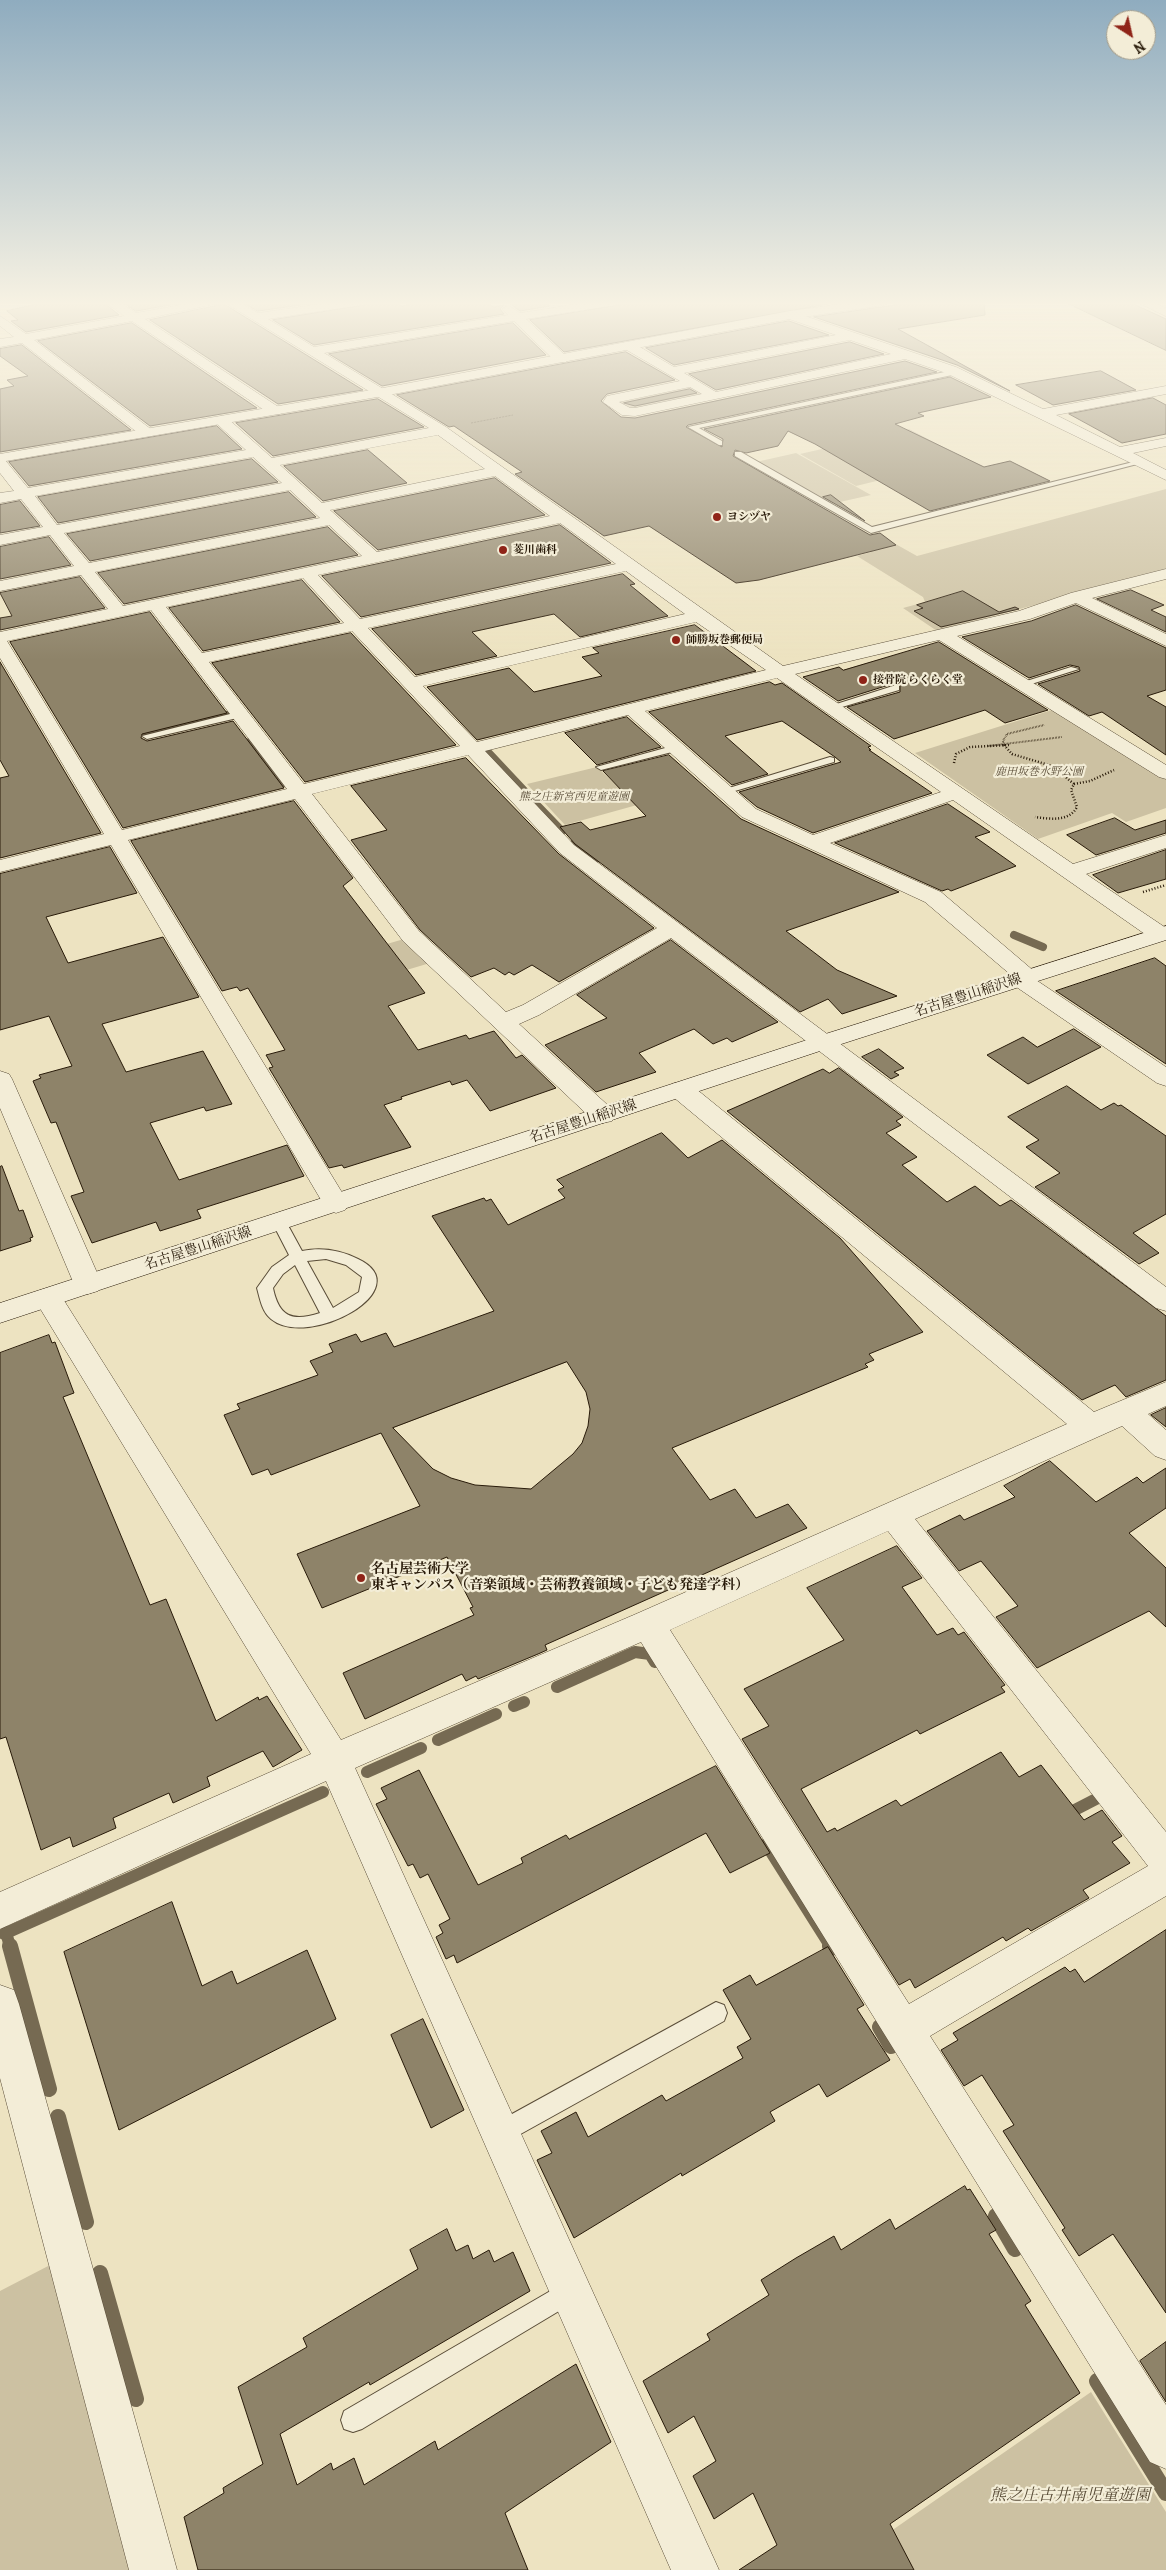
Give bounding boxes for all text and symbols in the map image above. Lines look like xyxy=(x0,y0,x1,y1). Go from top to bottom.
north arrow xyxy=(1106,10,1156,60)
text: N xyxy=(1130,36,1149,58)
place label: ヨシヅヤ xyxy=(727,510,771,524)
marker: ヨシヅヤ xyxy=(711,511,723,523)
place label: 菱川歯科 xyxy=(513,543,557,557)
marker: 菱川歯科 xyxy=(497,544,509,556)
place label: 師勝坂巻郵便局 xyxy=(686,633,763,647)
marker: 師勝坂巻郵便局 xyxy=(670,634,682,646)
place label: 接骨院 らくらく堂 xyxy=(873,673,963,687)
marker: 接骨院 らくらく堂 xyxy=(857,674,869,686)
park label: 鹿田坂巻水野公園 xyxy=(995,765,1083,779)
park label: 熊之庄新宮西児童遊園 xyxy=(519,790,629,804)
street label: 名古屋豊山稲沢線 xyxy=(912,971,1024,1021)
street label: 名古屋豊山稲沢線 xyxy=(527,1097,639,1147)
street label: 名古屋豊山稲沢線 xyxy=(142,1224,254,1274)
place label: 名古屋芸術大学 東キャンパス（音楽領域・芸術教養領域・子ども発達学科） xyxy=(371,1562,749,1594)
marker: 名古屋芸術大学 東キャンパス（音楽領域・芸術教養領域・子ども発達学科） xyxy=(355,1572,367,1584)
park label: 熊之庄古井南児童遊園 xyxy=(990,2486,1150,2506)

